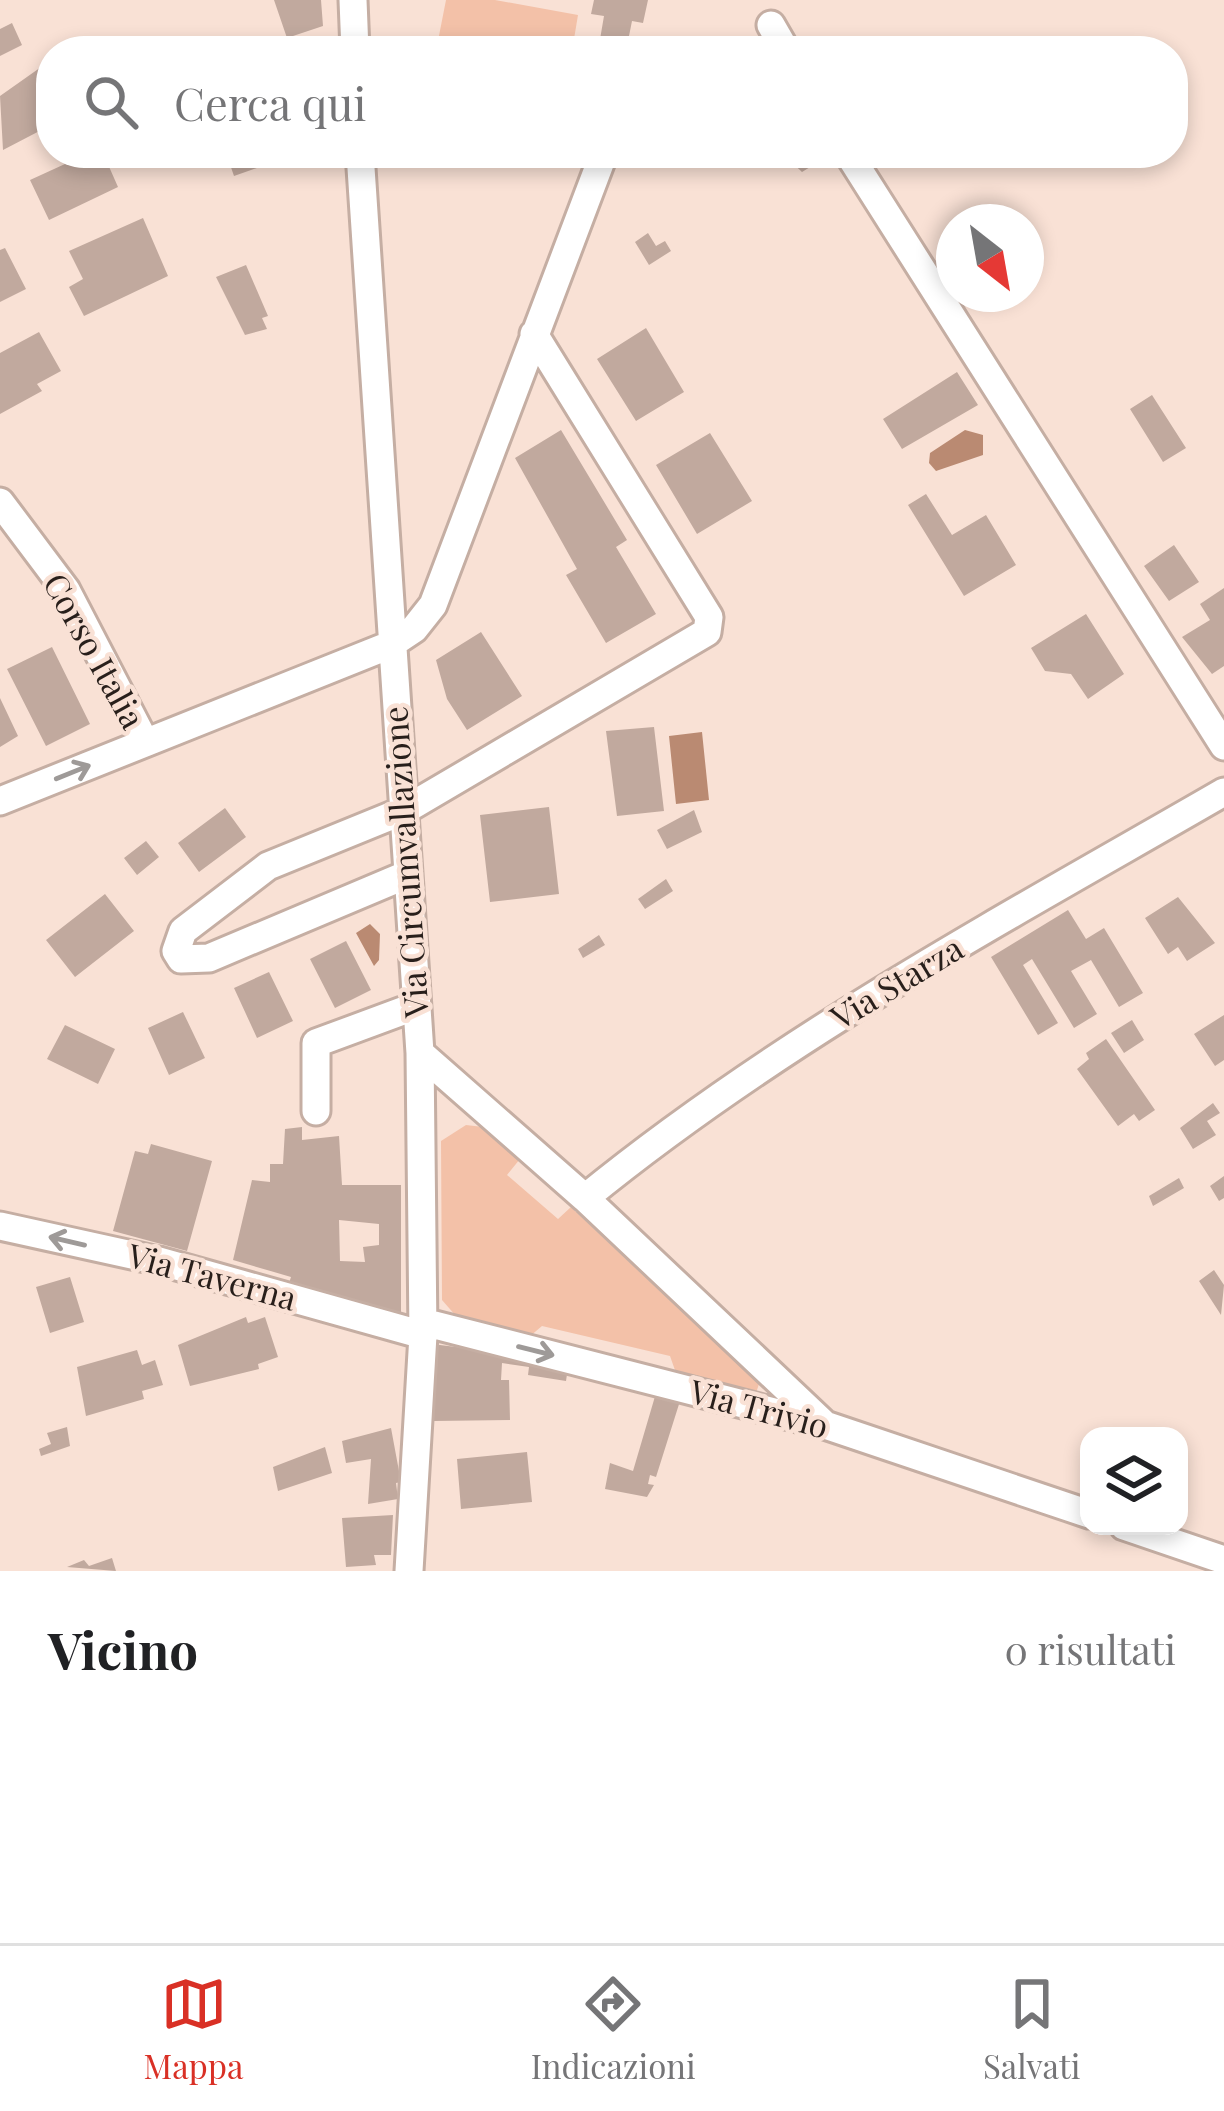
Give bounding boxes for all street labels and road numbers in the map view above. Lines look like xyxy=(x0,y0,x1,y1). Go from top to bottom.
street label: Corso Italia xyxy=(35,565,157,736)
street label: Via Circumvallazione xyxy=(371,705,437,1020)
street label: Via Starza xyxy=(821,924,971,1038)
street label: Via Taverna xyxy=(122,1231,302,1319)
street label: Via Trivio xyxy=(684,1367,834,1447)

